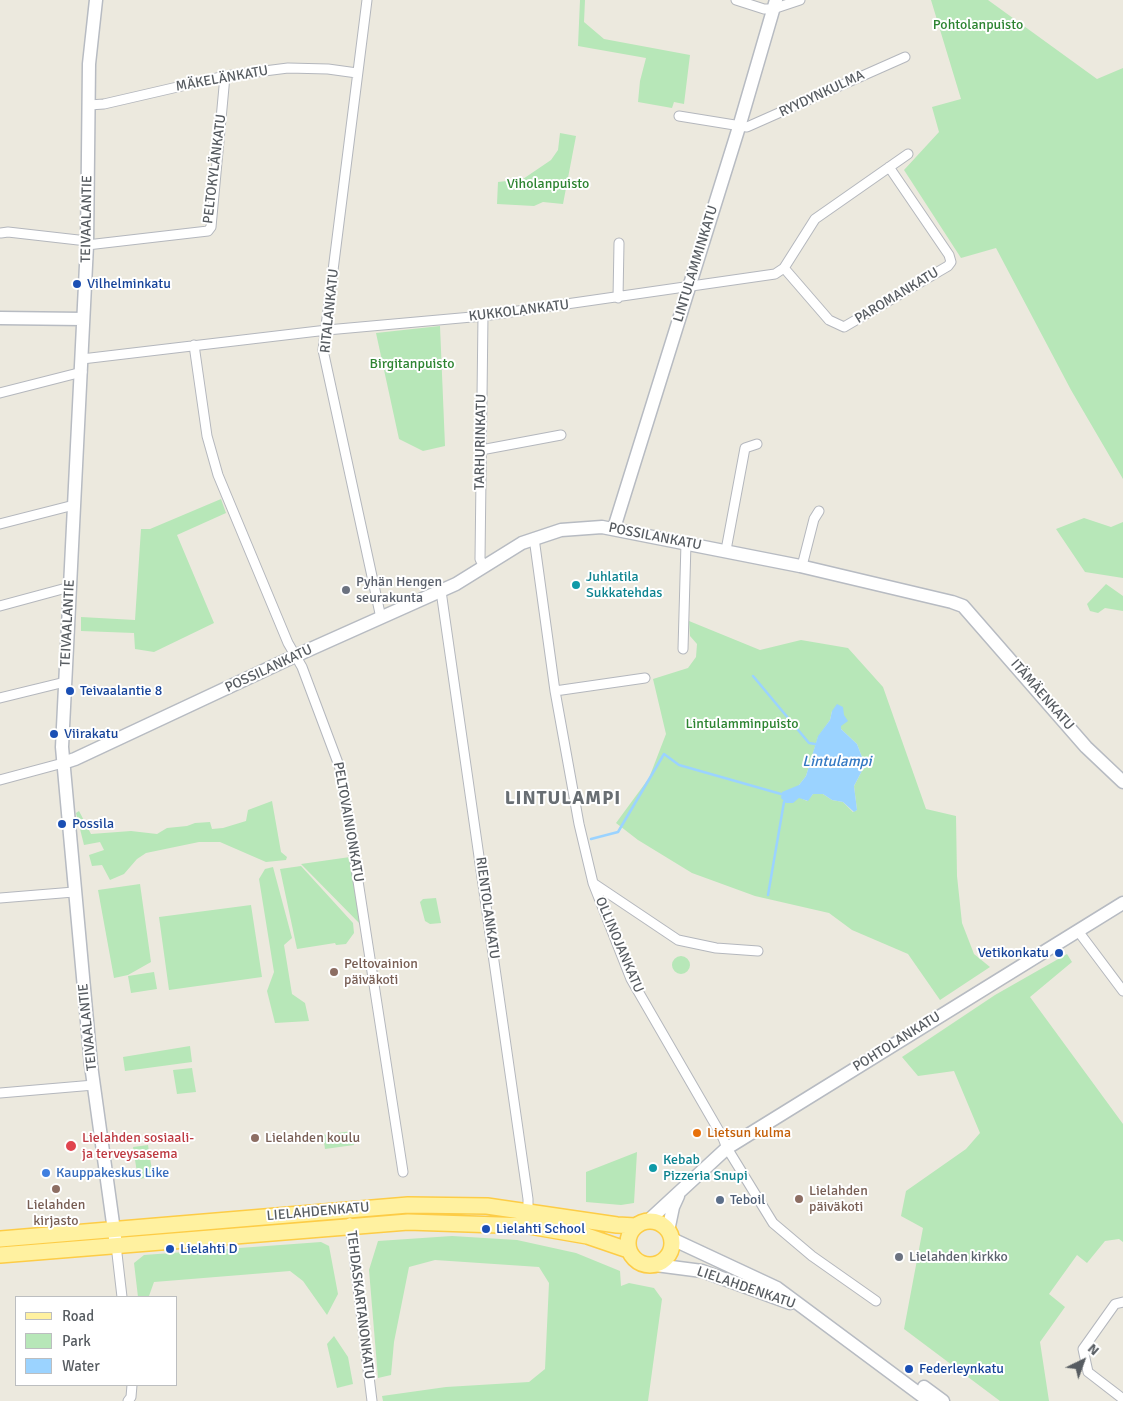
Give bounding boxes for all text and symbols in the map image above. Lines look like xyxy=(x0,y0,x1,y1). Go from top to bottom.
park label: Pohtolanpuisto xyxy=(933,17,1023,33)
street label: MÄKELÄNKATU xyxy=(174,63,270,95)
street label: RYYDYNKULMA xyxy=(777,67,867,121)
street label: PELTOKYLÄNKATU xyxy=(200,113,230,225)
street label: TEIVAALANTIE xyxy=(78,175,96,263)
park label: Viholanpuisto xyxy=(507,176,589,192)
street label: LINTULAMMINKATU xyxy=(670,204,722,324)
street label: PAROMANKATU xyxy=(852,264,942,328)
street label: RITALANKATU xyxy=(317,268,343,354)
place label: Vilhelminkatu xyxy=(87,276,171,292)
marker: Vilhelminkatu xyxy=(71,278,83,290)
street label: KUKKOLANKATU xyxy=(468,297,570,325)
park label: Birgitanpuisto xyxy=(370,356,454,372)
street label: TARHURINKATU xyxy=(472,394,490,490)
street label: POSSILANKATU xyxy=(607,520,703,554)
place label: Juhlatila Sukkatehdas xyxy=(586,569,662,602)
place label: Pyhän Hengen seurakunta xyxy=(356,574,442,606)
street label: TEIVAALANTIE xyxy=(57,579,79,667)
marker: Juhlatila Sukkatehdas xyxy=(570,579,582,591)
marker: Pyhän Hengen seurakunta xyxy=(340,584,352,596)
street label: POSSILANKATU xyxy=(223,641,315,697)
street label: ITÄMÄENKATU xyxy=(1007,656,1077,734)
place label: Teivaalantie 8 xyxy=(80,683,162,699)
marker: Teivaalantie 8 xyxy=(64,685,76,697)
park label: Lintulamminpuisto xyxy=(685,716,799,732)
place label: Viirakatu xyxy=(64,726,118,742)
marker: Viirakatu xyxy=(48,728,60,740)
water label: Lintulampi xyxy=(802,753,872,771)
street label: PELTOVAINIONKATU xyxy=(329,761,367,883)
district label: LINTULAMPI xyxy=(503,788,623,810)
place label: Possila xyxy=(72,816,114,832)
marker: Possila xyxy=(56,818,68,830)
street label: RIENTOLANKATU xyxy=(471,856,503,960)
street label: OLLINOJANKATU xyxy=(591,895,647,995)
place label: Vetikonkatu xyxy=(978,945,1049,961)
marker: Vetikonkatu xyxy=(1053,947,1065,959)
place label: Peltovainion päiväkoti xyxy=(344,956,418,989)
marker: Peltovainion päiväkoti xyxy=(328,966,340,978)
street label: TEIVAALANTIE xyxy=(75,983,101,1071)
street label: POHTOLANKATU xyxy=(850,1008,944,1076)
place label: Lietsun kulma xyxy=(707,1125,791,1141)
marker: Lietsun kulma xyxy=(691,1127,703,1139)
place label: Lielahden sosiaali- ja terveysasema xyxy=(82,1130,194,1162)
place label: Lielahden koulu xyxy=(265,1130,360,1146)
marker: Lielahden koulu xyxy=(249,1132,261,1144)
marker: Lielahden sosiaali- ja terveysasema xyxy=(64,1139,78,1153)
place label: Kebab Pizzeria Snupi xyxy=(663,1152,748,1184)
marker: Kebab Pizzeria Snupi xyxy=(647,1162,659,1174)
place label: Kauppakeskus Like xyxy=(56,1165,169,1181)
marker: Kauppakeskus Like xyxy=(40,1167,52,1179)
marker: Lielahden kirjasto xyxy=(50,1183,62,1195)
place label: Lielahden päiväkoti xyxy=(809,1183,868,1216)
place label: Teboil xyxy=(730,1192,765,1208)
marker: Lielahden päiväkoti xyxy=(793,1193,805,1205)
marker: Teboil xyxy=(714,1194,726,1206)
place label: Lielahden kirjasto xyxy=(27,1197,85,1230)
street label: LIELAHDENKATU xyxy=(266,1199,370,1225)
place label: Lielahti School xyxy=(496,1221,585,1237)
marker: Lielahti School xyxy=(480,1223,492,1235)
street label: TEHDASKARTANONKATU xyxy=(343,1230,377,1380)
place label: Lielahti D xyxy=(180,1241,238,1257)
marker: Lielahti D xyxy=(164,1243,176,1255)
place label: Lielahden kirkko xyxy=(909,1249,1008,1265)
marker: Lielahden kirkko xyxy=(893,1251,905,1263)
street label: LIELAHDENKATU xyxy=(694,1263,798,1313)
legend xyxy=(15,1296,178,1386)
text: Road xyxy=(62,1307,94,1325)
text: Park xyxy=(62,1332,91,1350)
north arrow xyxy=(1058,1336,1108,1386)
text: N xyxy=(1084,1340,1103,1359)
text: Water xyxy=(62,1357,100,1375)
place label: Federleynkatu xyxy=(919,1361,1004,1377)
marker: Federleynkatu xyxy=(903,1363,915,1375)

